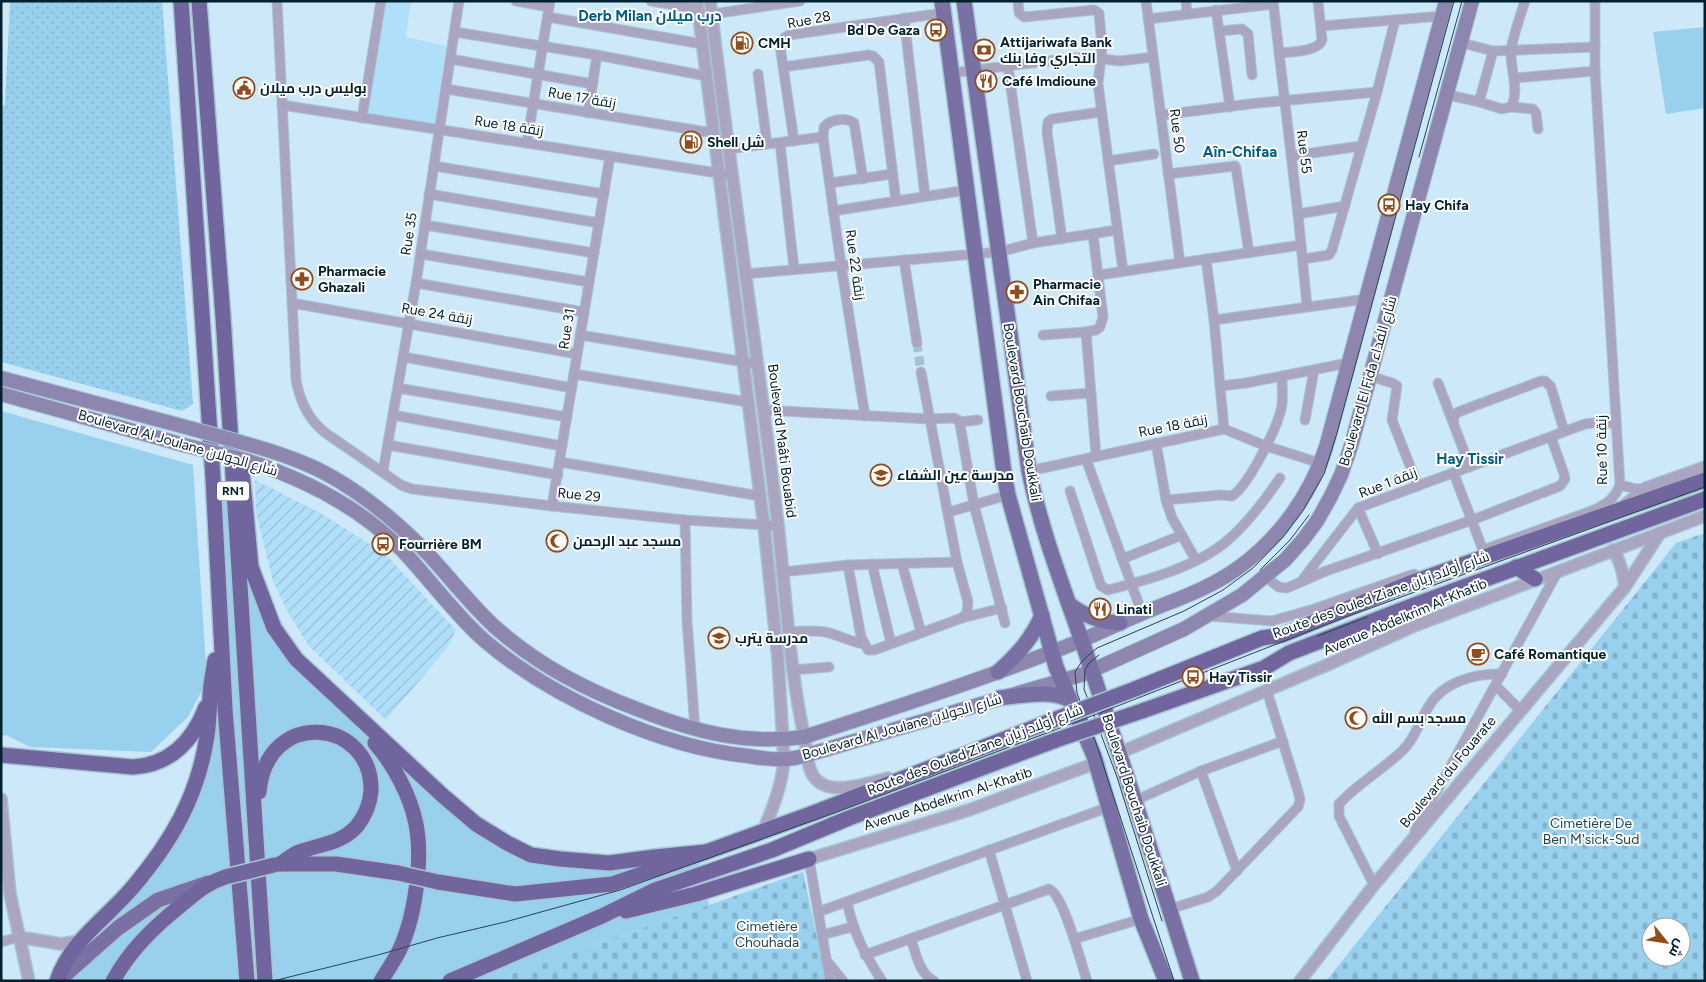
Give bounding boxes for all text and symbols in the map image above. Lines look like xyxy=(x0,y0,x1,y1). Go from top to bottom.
district label: Derb Milan درب ميلان xyxy=(578,7,722,25)
street label: Rue 28 xyxy=(786,7,832,33)
bus stop icon: Bd De Gaza xyxy=(924,18,948,42)
place label: Bd De Gaza xyxy=(847,22,920,39)
fuel station icon: CMH xyxy=(730,31,754,55)
place label: Attijariwafa Bank التجاري وفا بنك xyxy=(1000,34,1112,69)
place label: CMH xyxy=(758,35,791,52)
bank icon: Attijariwafa Bank التجاري وفا بنك xyxy=(972,38,996,62)
restaurant icon: Café Imdioune xyxy=(974,69,998,93)
place label: Café Imdioune xyxy=(1002,73,1096,90)
public building icon: بوليس درب ميلان xyxy=(232,76,256,100)
place label: بوليس درب ميلان xyxy=(260,80,367,97)
street label: Rue 17 زنقة xyxy=(547,84,617,112)
street label: Rue 50 xyxy=(1166,108,1188,154)
street label: Rue 18 زنقة xyxy=(473,112,545,140)
street label: Rue 55 xyxy=(1293,129,1315,175)
fuel station icon: Shell شل xyxy=(679,130,703,154)
place label: Shell شل xyxy=(707,134,765,151)
district label: Aîn-Chifaa xyxy=(1203,143,1277,161)
bus stop icon: Hay Chifa xyxy=(1377,193,1401,217)
place label: Hay Chifa xyxy=(1405,197,1469,214)
street label: Rue 35 xyxy=(397,211,421,257)
street label: Rue 22 زنقة xyxy=(842,229,868,301)
place label: Pharmacie Ghazali xyxy=(318,263,386,296)
pharmacy icon: Pharmacie Ghazali xyxy=(290,267,314,291)
place label: Pharmacie Ain Chifaa xyxy=(1033,276,1101,309)
pharmacy icon: Pharmacie Ain Chifaa xyxy=(1005,280,1029,304)
street label: Boulevard El Fida شارع الفداء xyxy=(1336,294,1400,468)
street label: Rue 24 زنقة xyxy=(400,299,474,329)
street label: Rue 31 xyxy=(555,307,579,351)
street label: Boulevard Bouchaib Doukkali xyxy=(1000,322,1044,502)
street label: Boulevard Maâti Bouabid xyxy=(764,363,800,519)
street label: Boulevard Al Joulane شارع الجولان xyxy=(76,406,280,480)
street label: Rue 18 زنقة xyxy=(1137,411,1209,441)
street label: Rue 10 زنقة xyxy=(1593,415,1611,485)
district label: Hay Tissir xyxy=(1436,450,1504,468)
school or university icon: مدرسة عين الشفاء xyxy=(869,463,893,487)
street label: Rue 1 زنقة xyxy=(1356,464,1420,502)
place label: مدرسة عين الشفاء xyxy=(897,467,1014,484)
road number: RN1 xyxy=(217,482,249,501)
street label: Rue 29 xyxy=(557,484,602,506)
mosque icon: مسجد عبد الرحمن xyxy=(545,529,569,553)
bus stop icon: Fourrière BM xyxy=(371,532,395,556)
place label: مسجد عبد الرحمن xyxy=(573,533,681,550)
place label: Fourrière BM xyxy=(399,536,482,553)
street label: Route des Ouled Ziane شارع أولاد زيان xyxy=(1270,547,1492,642)
street label: Avenue Abdelkrim Al-Khatib xyxy=(1321,575,1489,659)
restaurant icon: Linati xyxy=(1088,597,1112,621)
place label: Linati xyxy=(1116,601,1152,618)
school or university icon: مدرسة يترب xyxy=(707,626,731,650)
place label: مدرسة يترب xyxy=(735,630,808,647)
cafe icon: Café Romantique xyxy=(1466,642,1490,666)
place label: Café Romantique xyxy=(1494,646,1606,663)
bus stop icon: Hay Tissir xyxy=(1181,665,1205,689)
place label: Hay Tissir xyxy=(1209,669,1273,686)
street label: Boulevard Al Joulane شارع الجولان xyxy=(800,690,1004,764)
street label: Route des Ouled Ziane شارع أولاد زيان xyxy=(864,700,1085,799)
mosque icon: مسجد بسم الله xyxy=(1344,706,1368,730)
place label: مسجد بسم الله xyxy=(1372,709,1466,728)
street label: Boulevard Bouchaib Doukkali xyxy=(1098,712,1170,888)
street label: Boulevard du Fouarate xyxy=(1396,712,1500,831)
street label: Avenue Abdelkrim Al-Khatib xyxy=(862,764,1034,834)
park label: Cimetière De Ben M'sick-Sud xyxy=(1543,815,1639,848)
north arrow xyxy=(1641,917,1691,967)
park label: Cimetière Chouhada xyxy=(735,918,799,951)
text: ش xyxy=(1665,936,1689,960)

